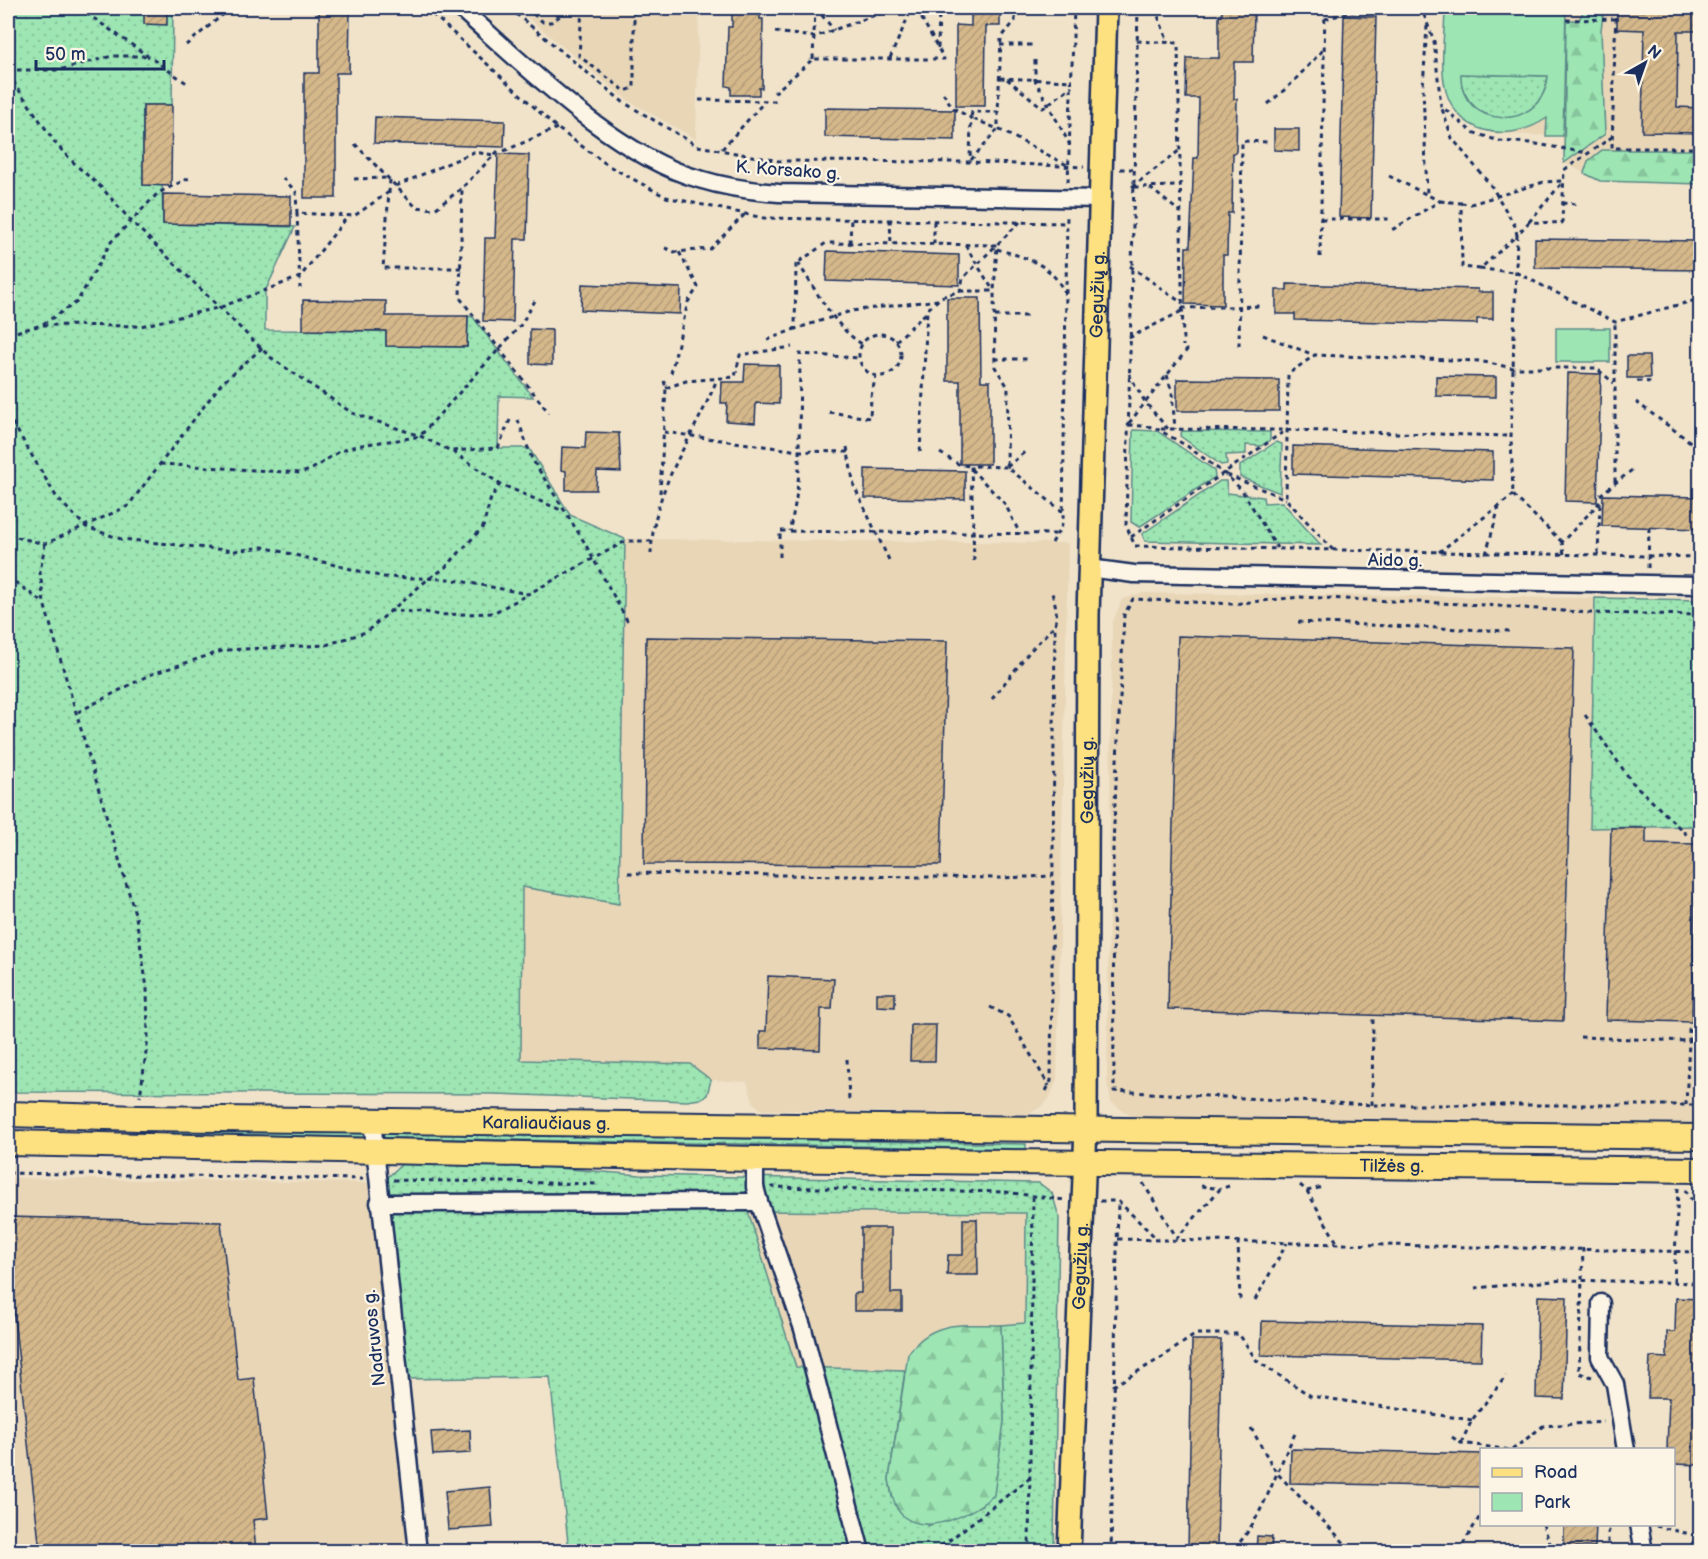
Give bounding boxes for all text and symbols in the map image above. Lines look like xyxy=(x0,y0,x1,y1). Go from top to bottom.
scale bar xyxy=(36,33,164,71)
north arrow xyxy=(1615,33,1675,93)
text: N xyxy=(1643,42,1664,64)
text: 50 m xyxy=(45,44,86,65)
street label: K. Korsako g. xyxy=(735,156,841,185)
street label: Gegužių g. xyxy=(1086,251,1110,338)
street label: Aido g. xyxy=(1368,550,1422,571)
street label: Gegužių g. xyxy=(1077,737,1099,824)
street label: Karaliaučiaus g. xyxy=(482,1112,610,1135)
street label: Tilžės g. xyxy=(1359,1156,1424,1177)
street label: Gegužių g. xyxy=(1069,1222,1093,1310)
street label: Nadruvos g. xyxy=(359,1289,390,1387)
legend xyxy=(1480,1448,1675,1526)
text: Road xyxy=(1534,1462,1578,1483)
text: Park xyxy=(1534,1492,1570,1513)

